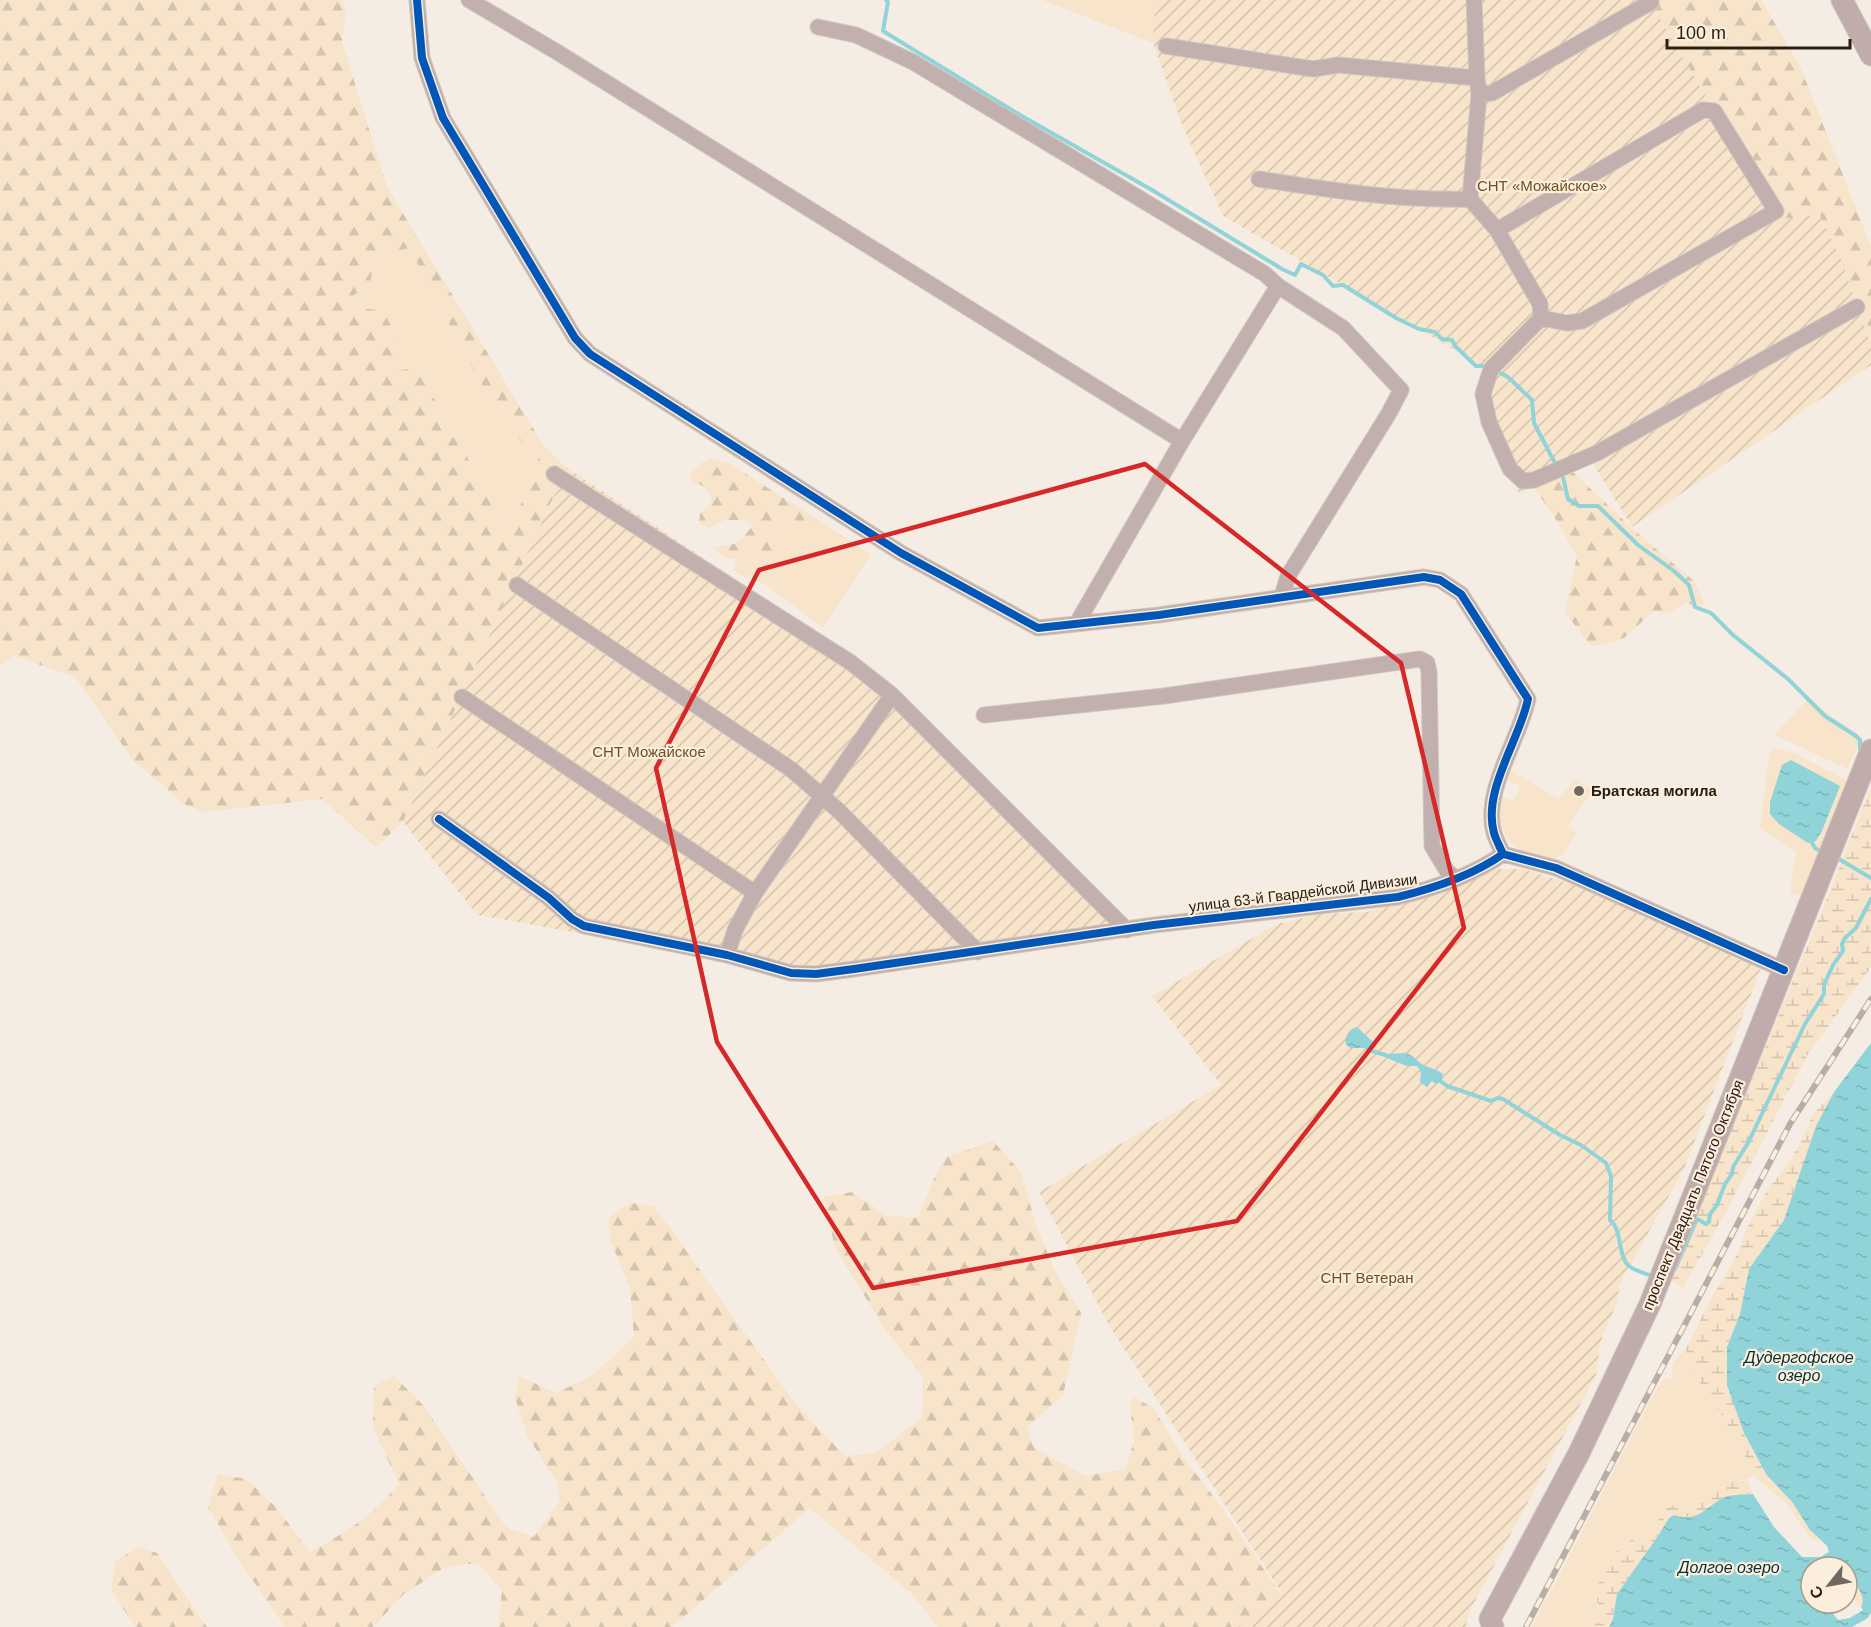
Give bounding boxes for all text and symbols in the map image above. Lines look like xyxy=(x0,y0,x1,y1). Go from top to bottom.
scale bar xyxy=(1667,12,1850,50)
text: 100 m xyxy=(1676,23,1726,43)
park label: СНТ «Можайское» xyxy=(1477,177,1607,194)
park label: СНТ Можайское xyxy=(592,743,706,760)
place label: Братская могила xyxy=(1591,782,1718,799)
marker: Братская могила xyxy=(1572,784,1586,798)
street label: улица 63-й Гвардейской Дивизии xyxy=(1188,870,1418,915)
street label: проспект Двадцать Пятого Октября xyxy=(1638,1077,1747,1312)
park label: СНТ Ветеран xyxy=(1321,1269,1413,1286)
water label: Дудергофское озеро xyxy=(1742,1349,1854,1384)
north arrow xyxy=(1799,1555,1859,1615)
water label: Долгое озеро xyxy=(1676,1559,1780,1576)
text: С xyxy=(1806,1583,1827,1602)

